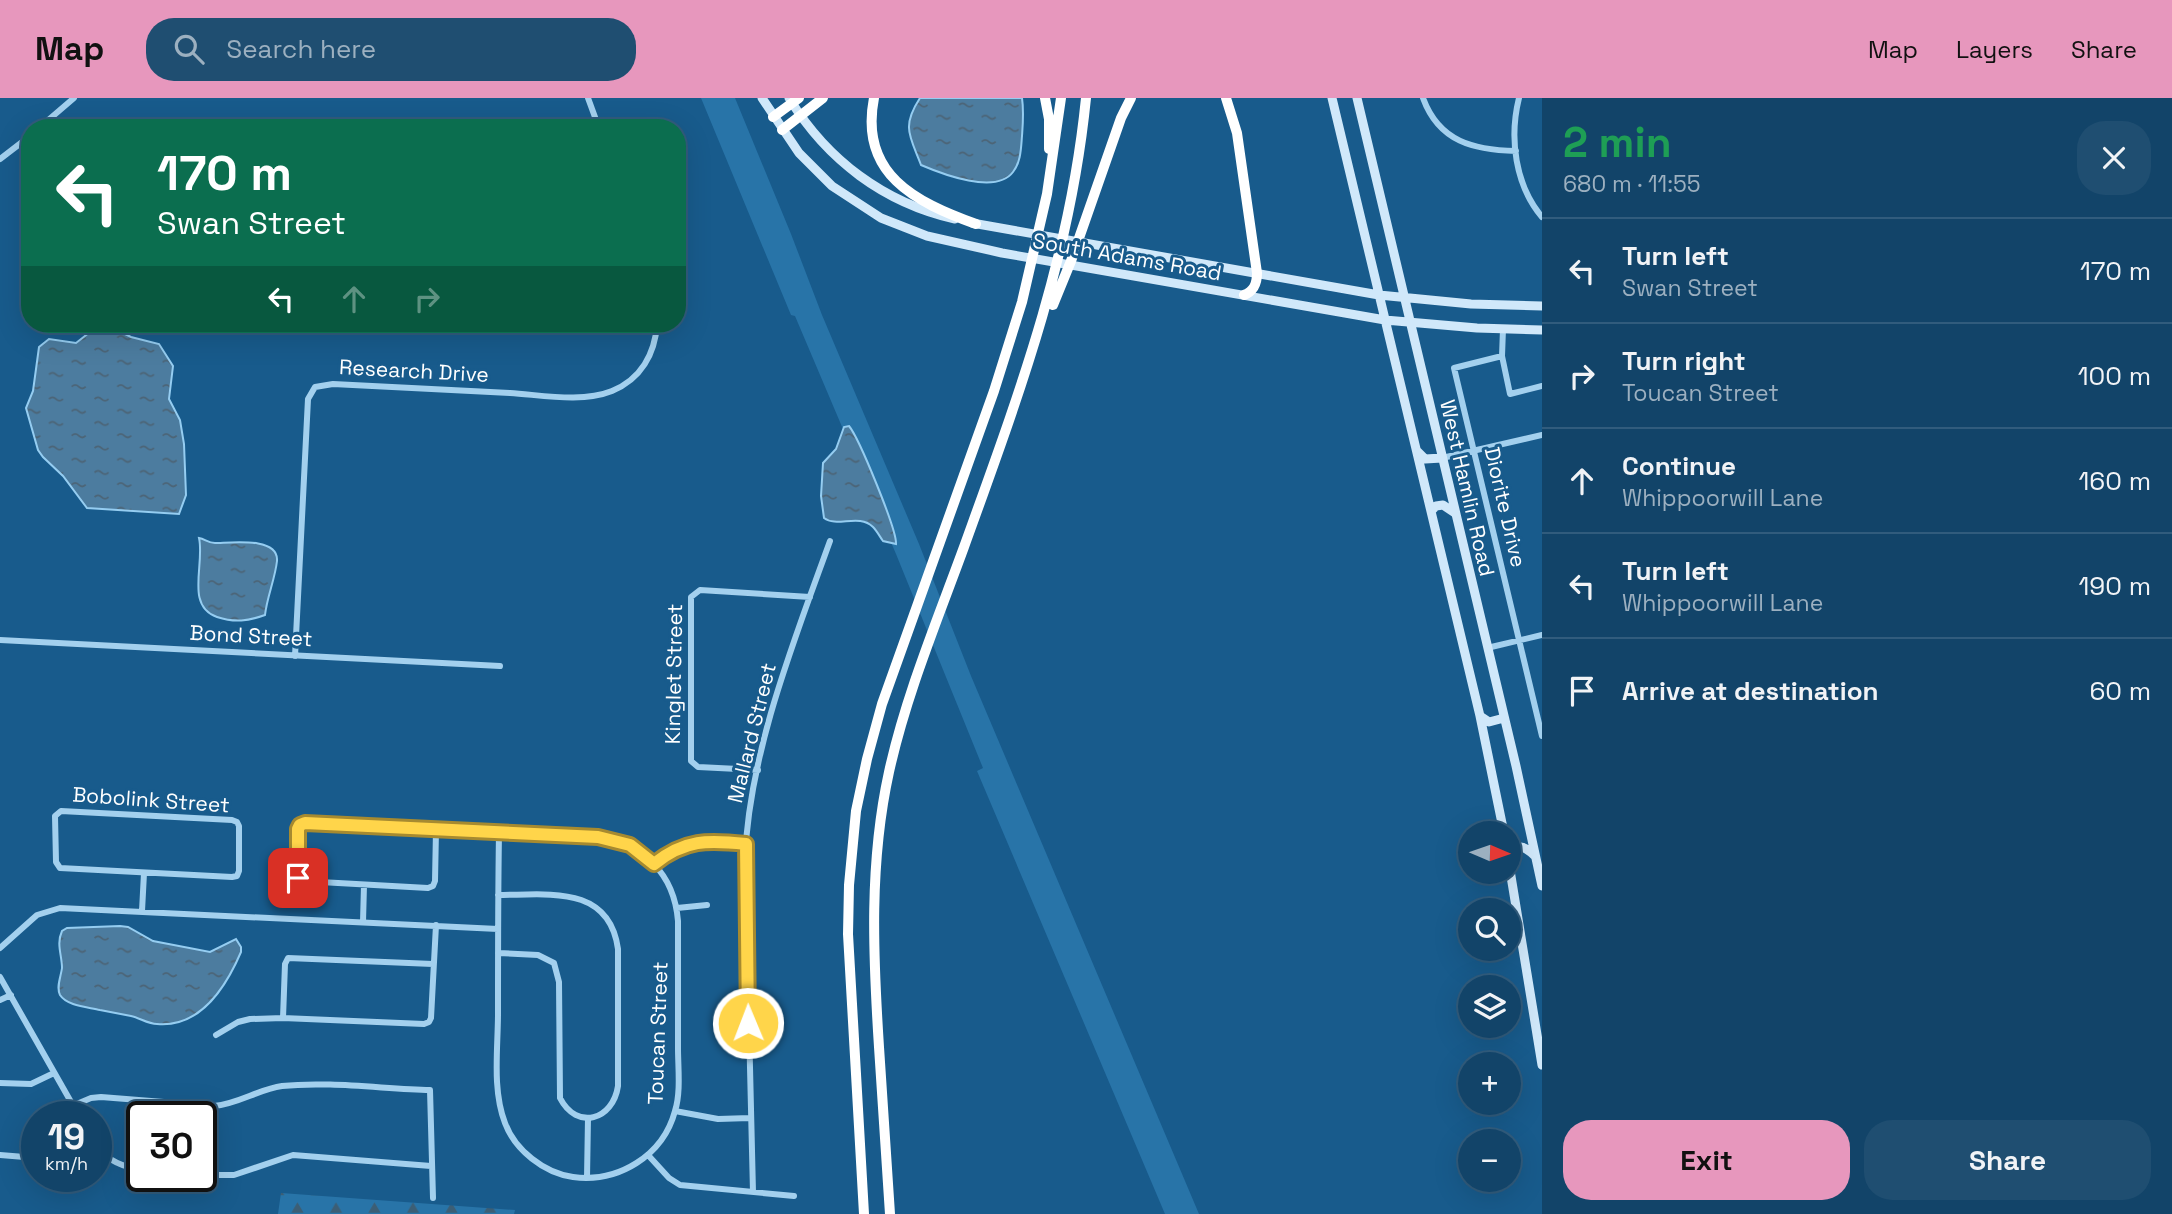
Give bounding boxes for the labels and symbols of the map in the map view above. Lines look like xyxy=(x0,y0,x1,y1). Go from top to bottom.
street label: South Adams Road xyxy=(1031,227,1224,286)
street label: Research Drive xyxy=(338,353,490,388)
street label: West Hamlin Road xyxy=(1434,397,1501,579)
street label: Diorite Drive xyxy=(1479,444,1532,570)
street label: Kinglet Street xyxy=(659,603,688,745)
street label: Bond Street xyxy=(189,619,313,652)
street label: Mallard Street xyxy=(721,660,782,806)
street label: Bobolink Street xyxy=(72,781,230,818)
north arrow xyxy=(1458,821,1521,884)
pin xyxy=(268,848,328,908)
street label: Toucan Street xyxy=(642,961,673,1105)
position arrow xyxy=(711,986,785,1060)
speed limit sign: 30 xyxy=(126,1101,217,1192)

